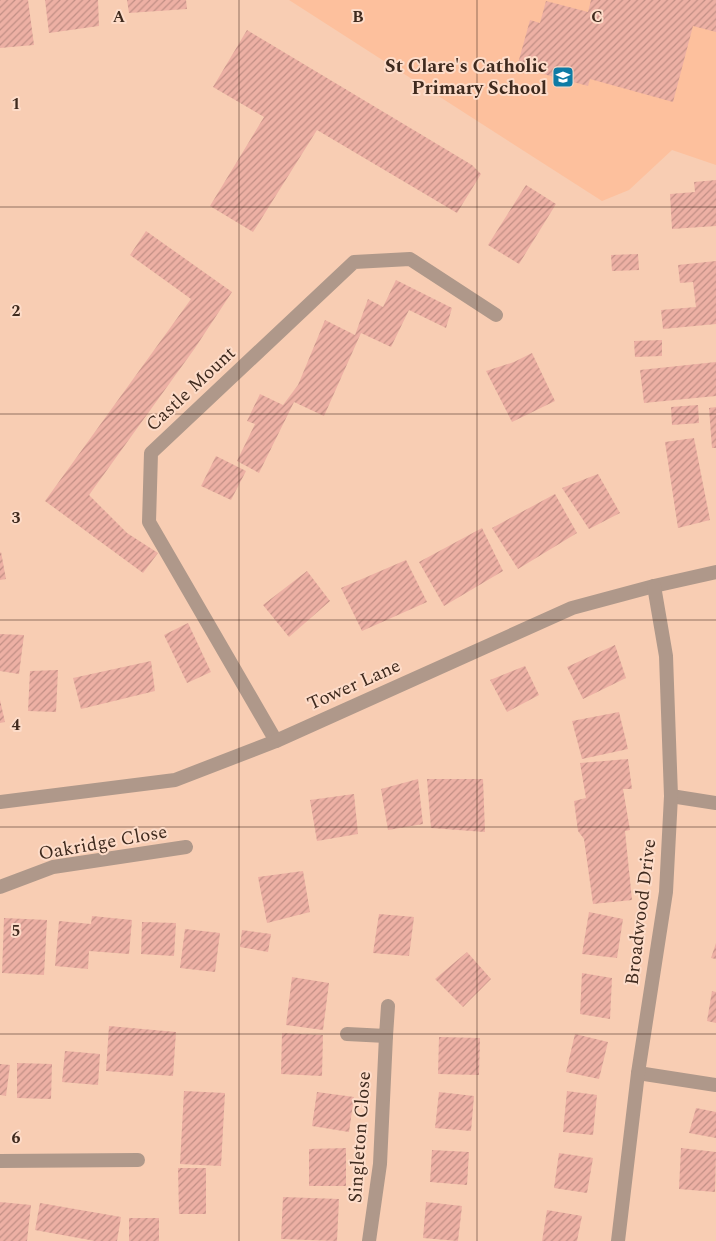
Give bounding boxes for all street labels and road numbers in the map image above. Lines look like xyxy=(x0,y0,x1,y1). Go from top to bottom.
street label: Castle Mount xyxy=(139,339,243,439)
street label: Tower Lane xyxy=(303,652,405,718)
street label: Oakridge Close xyxy=(36,817,170,869)
street label: Broadwood Drive xyxy=(618,837,664,987)
street label: Singleton Close xyxy=(341,1070,379,1204)

